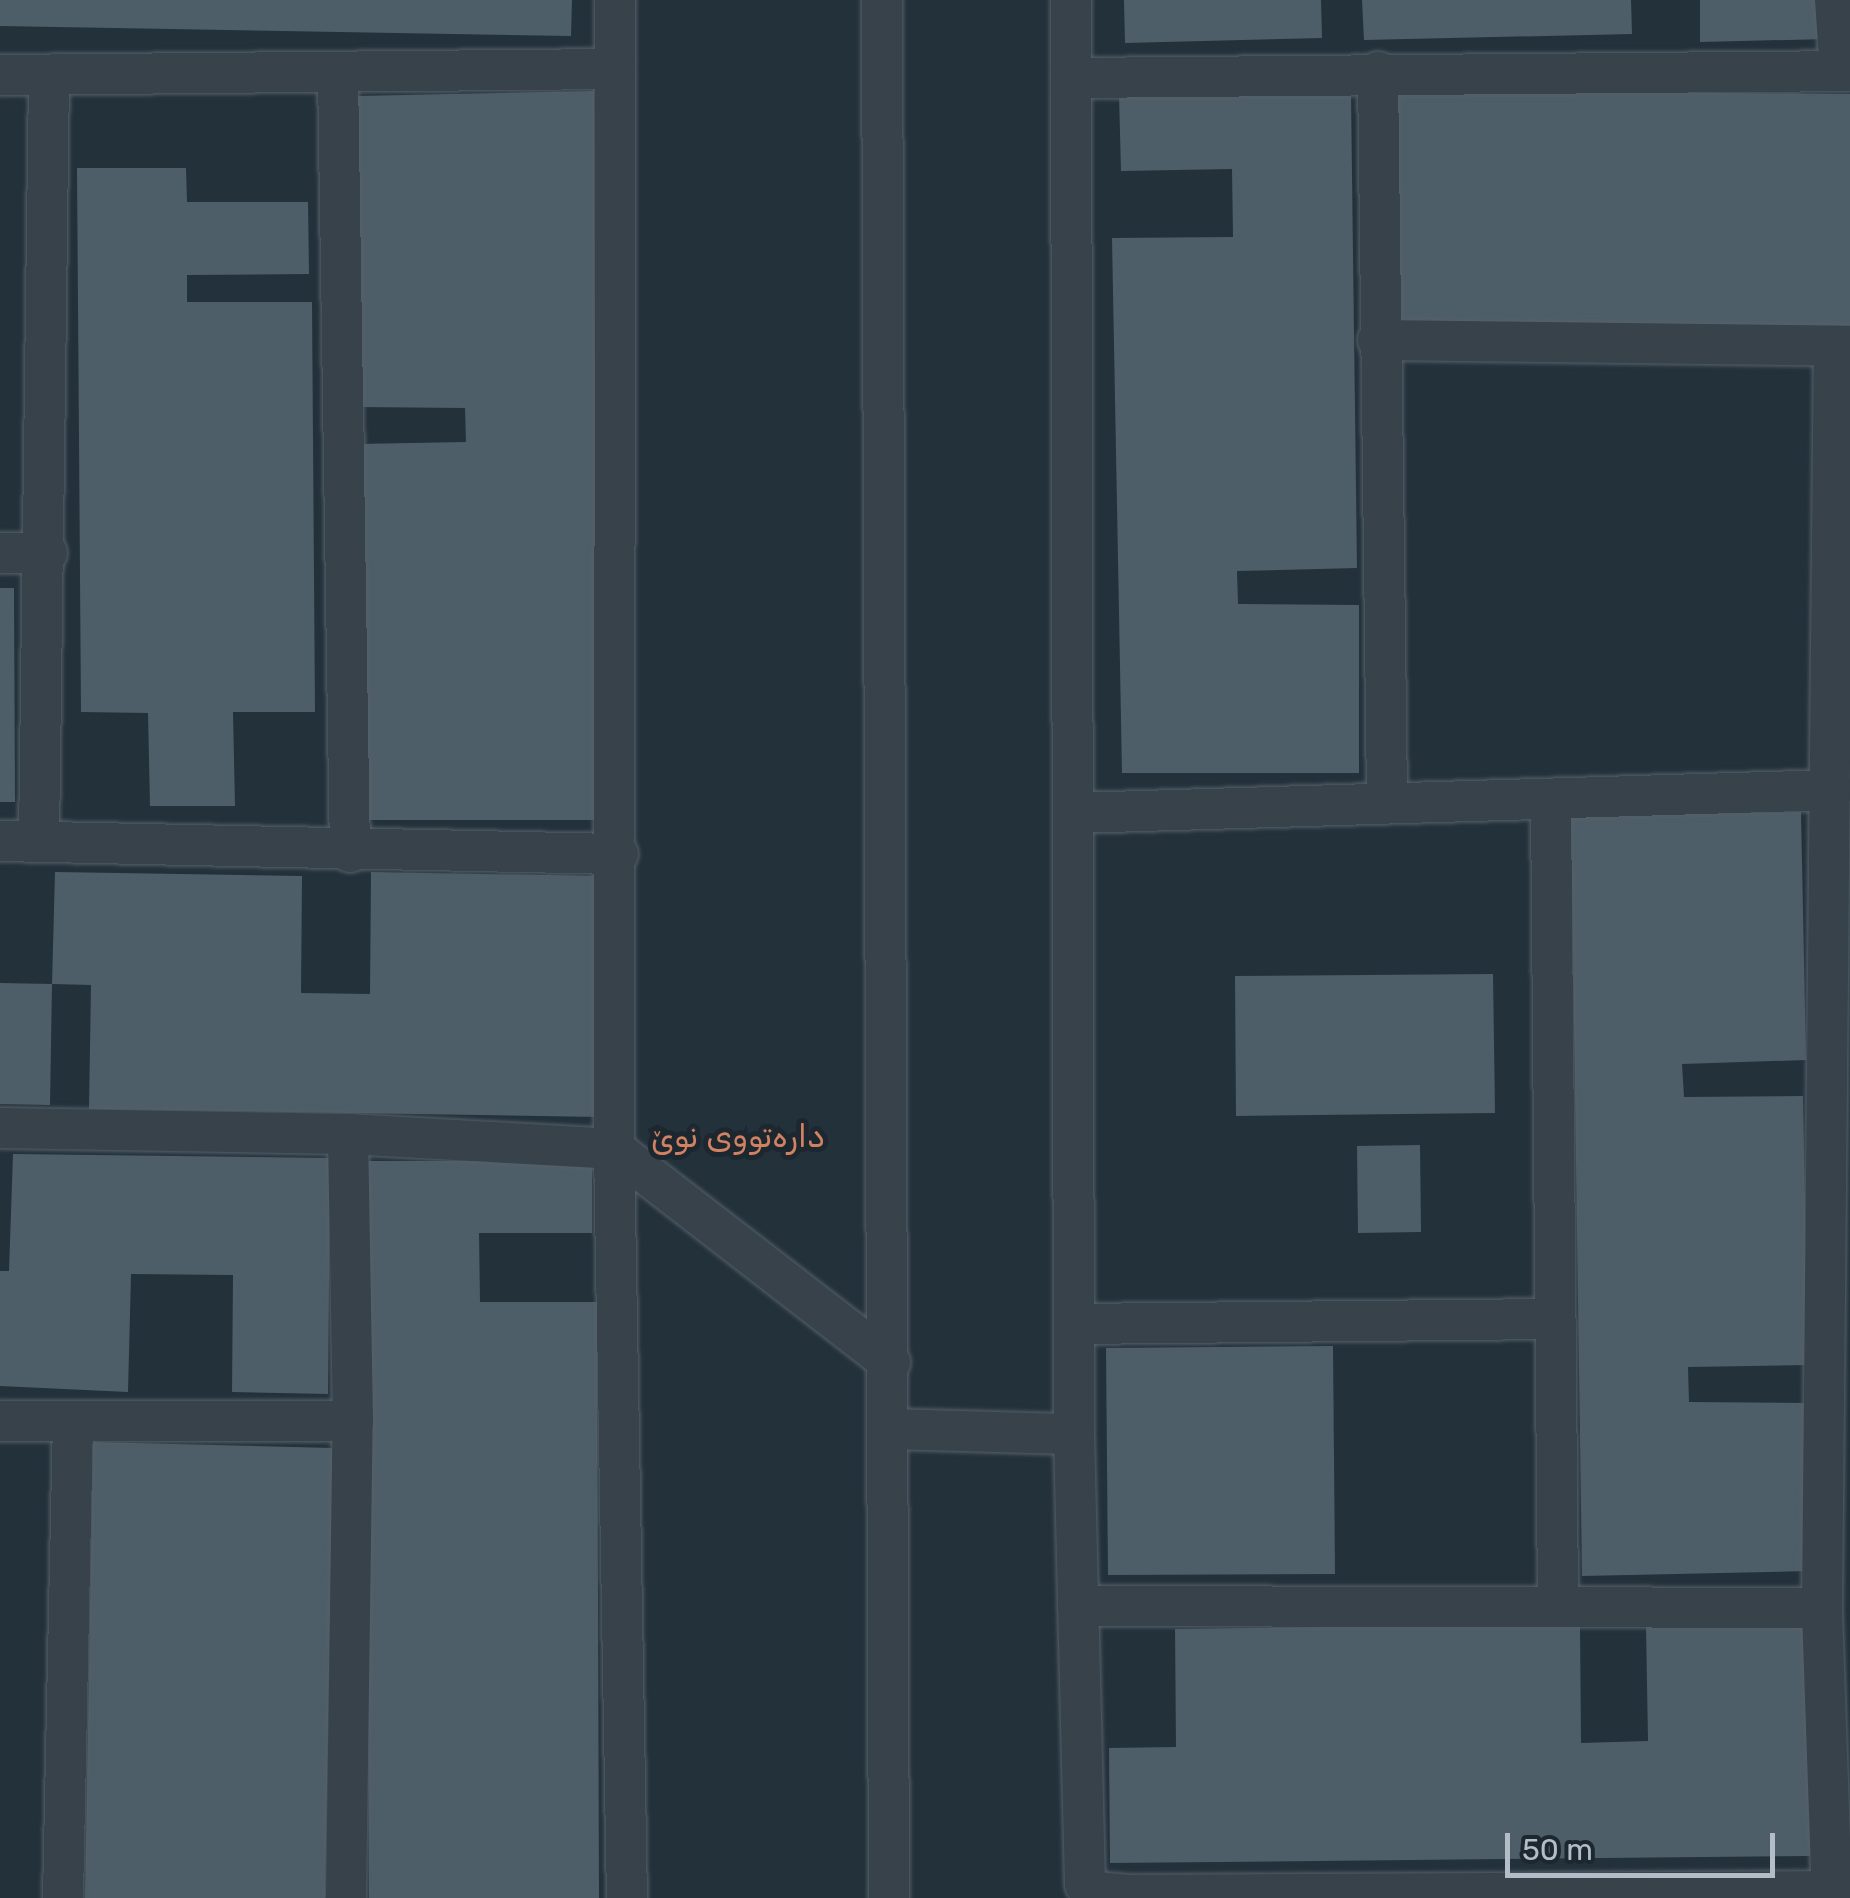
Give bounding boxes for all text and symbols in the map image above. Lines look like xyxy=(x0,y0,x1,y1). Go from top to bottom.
district label: دارەتووی نوێ xyxy=(651,1117,825,1155)
scale bar xyxy=(1510,1813,1780,1875)
text: 50 m xyxy=(1522,1832,1593,1868)

